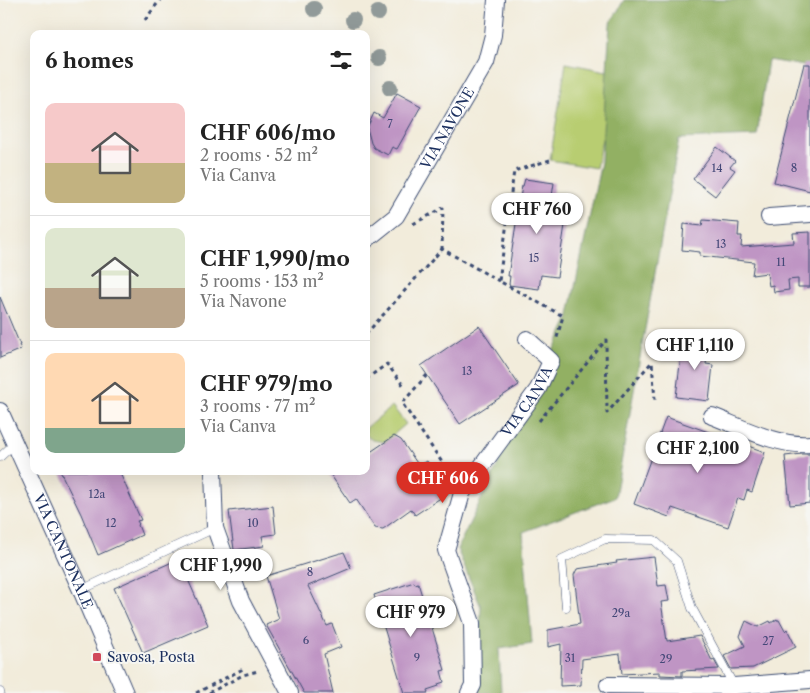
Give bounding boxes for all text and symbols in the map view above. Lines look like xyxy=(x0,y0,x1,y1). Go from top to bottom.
icon: filters xyxy=(327,46,355,74)
text: 6 homes xyxy=(45,48,134,73)
street label: VIA NAVONE xyxy=(416,84,478,173)
house number: 7 xyxy=(387,117,393,131)
text: CHF 606/mo xyxy=(200,120,336,145)
icon: home xyxy=(85,123,145,183)
text: 2 rooms · 52 m² xyxy=(200,145,318,165)
house number: 14 xyxy=(712,161,722,175)
house number: 8 xyxy=(791,161,797,175)
text: Via Canva xyxy=(200,165,276,185)
pin: CHF 760 xyxy=(491,192,583,235)
text: CHF 760 xyxy=(502,199,572,219)
house number: 13 xyxy=(716,237,726,251)
text: CHF 1,990/mo xyxy=(200,246,350,271)
icon: home xyxy=(85,248,145,308)
house number: 15 xyxy=(529,251,539,265)
house number: 11 xyxy=(776,255,786,269)
text: 5 rooms · 153 m² xyxy=(200,271,324,291)
text: Via Navone xyxy=(200,291,287,311)
pin: CHF 1,110 xyxy=(638,328,752,371)
text: CHF 1,110 xyxy=(656,335,734,355)
street label: VIA CANVA xyxy=(497,363,557,441)
house number: 13 xyxy=(462,364,472,378)
text: CHF 979/mo xyxy=(200,371,332,396)
icon: home xyxy=(85,373,145,433)
text: 3 rooms · 77 m² xyxy=(200,396,316,416)
text: Via Canva xyxy=(200,416,276,436)
pin: CHF 2,100 xyxy=(641,432,755,474)
text: CHF 2,100 xyxy=(656,438,740,458)
pin: CHF 606 xyxy=(397,462,489,504)
text: CHF 606 xyxy=(407,468,479,488)
house number: 12a xyxy=(89,487,106,501)
street label: VIA CANTONALE xyxy=(29,490,97,612)
house number: 12 xyxy=(106,516,116,530)
house number: 10 xyxy=(247,516,259,530)
pin: CHF 1,990 xyxy=(164,548,278,591)
text: CHF 1,990 xyxy=(180,555,262,575)
house number: 8 xyxy=(307,565,313,579)
pin: CHF 979 xyxy=(365,596,457,638)
text: CHF 979 xyxy=(376,602,446,622)
house number: 29a xyxy=(612,606,630,620)
house number: 6 xyxy=(303,633,310,647)
house number: 27 xyxy=(762,634,774,648)
place label: Savosa, Posta xyxy=(107,648,195,666)
marker: Savosa, Posta xyxy=(91,651,103,663)
house number: 9 xyxy=(414,651,420,665)
house number: 31 xyxy=(565,651,576,665)
house number: 29 xyxy=(660,652,672,666)

